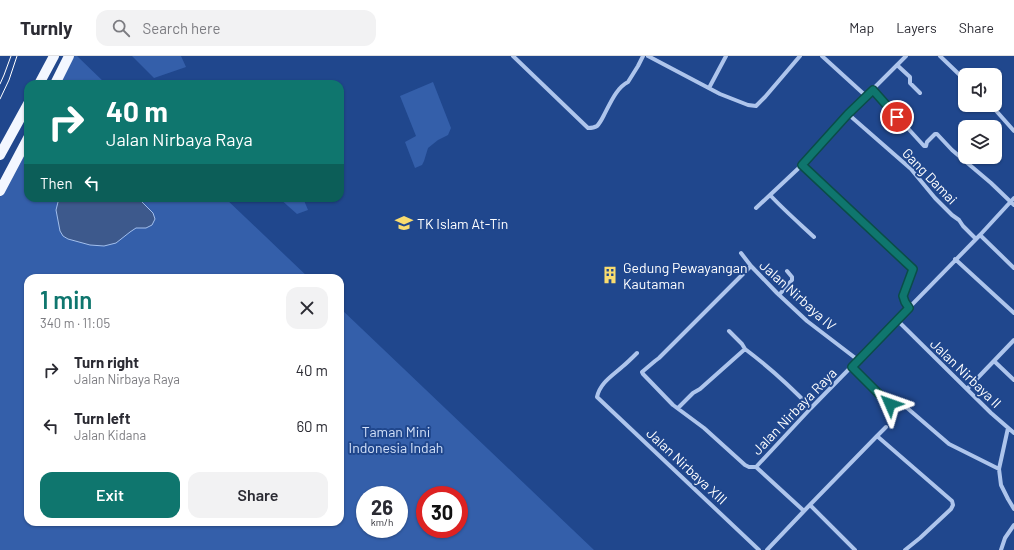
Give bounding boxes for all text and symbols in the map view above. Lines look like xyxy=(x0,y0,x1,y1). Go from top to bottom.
search box xyxy=(96,10,376,46)
text: Turnly xyxy=(20,16,72,39)
icon: search xyxy=(110,17,132,39)
text: Search here xyxy=(142,19,220,37)
text: Map xyxy=(849,19,874,36)
text: Layers xyxy=(896,19,937,36)
text: Share xyxy=(959,19,994,36)
map controls xyxy=(958,68,1002,164)
button: sound xyxy=(958,68,1002,112)
text: 40 m xyxy=(106,94,168,128)
icon: right xyxy=(40,96,92,148)
pin xyxy=(880,100,914,134)
icon: arrive xyxy=(886,106,908,128)
button: layers xyxy=(958,120,1002,164)
text: Jalan Nirbaya Raya xyxy=(106,128,253,150)
street label: Gang Damai xyxy=(899,144,961,208)
icon: left xyxy=(81,172,103,194)
text: Then xyxy=(40,174,73,192)
school or university icon: TK Islam At-Tin xyxy=(394,213,414,233)
place label: TK Islam At-Tin xyxy=(417,215,508,232)
street label: Jalan Nirbaya IV xyxy=(756,256,840,334)
place label: Gedung Pewayangan Kautaman xyxy=(623,259,748,292)
building icon: Gedung Pewayangan Kautaman xyxy=(600,265,620,285)
text: 1 min xyxy=(40,285,92,314)
button: close xyxy=(286,287,328,329)
text: 340 m · 11:05 xyxy=(40,315,110,331)
street label: Jalan Nirbaya II xyxy=(927,335,1005,411)
text: Turn right xyxy=(74,353,139,371)
icon: right xyxy=(40,359,62,381)
text: 40 m xyxy=(296,361,328,379)
street label: Jalan Nirbaya Raya xyxy=(748,364,840,458)
text: Jalan Nirbaya Raya xyxy=(74,371,180,387)
position arrow xyxy=(869,383,911,425)
text: Turn left xyxy=(74,409,130,427)
icon: left xyxy=(40,415,62,437)
text: 60 m xyxy=(296,417,328,435)
park label: Taman Mini Indonesia Indah xyxy=(349,423,443,456)
street label: Jalan Nirbaya XIII xyxy=(643,424,731,508)
text: Jalan Kidana xyxy=(74,427,146,443)
button: Exit xyxy=(40,472,180,518)
button: Share xyxy=(188,472,328,518)
speed limit sign: 30 xyxy=(416,486,468,538)
text: 26 xyxy=(371,495,393,519)
text: km/h xyxy=(371,516,393,528)

